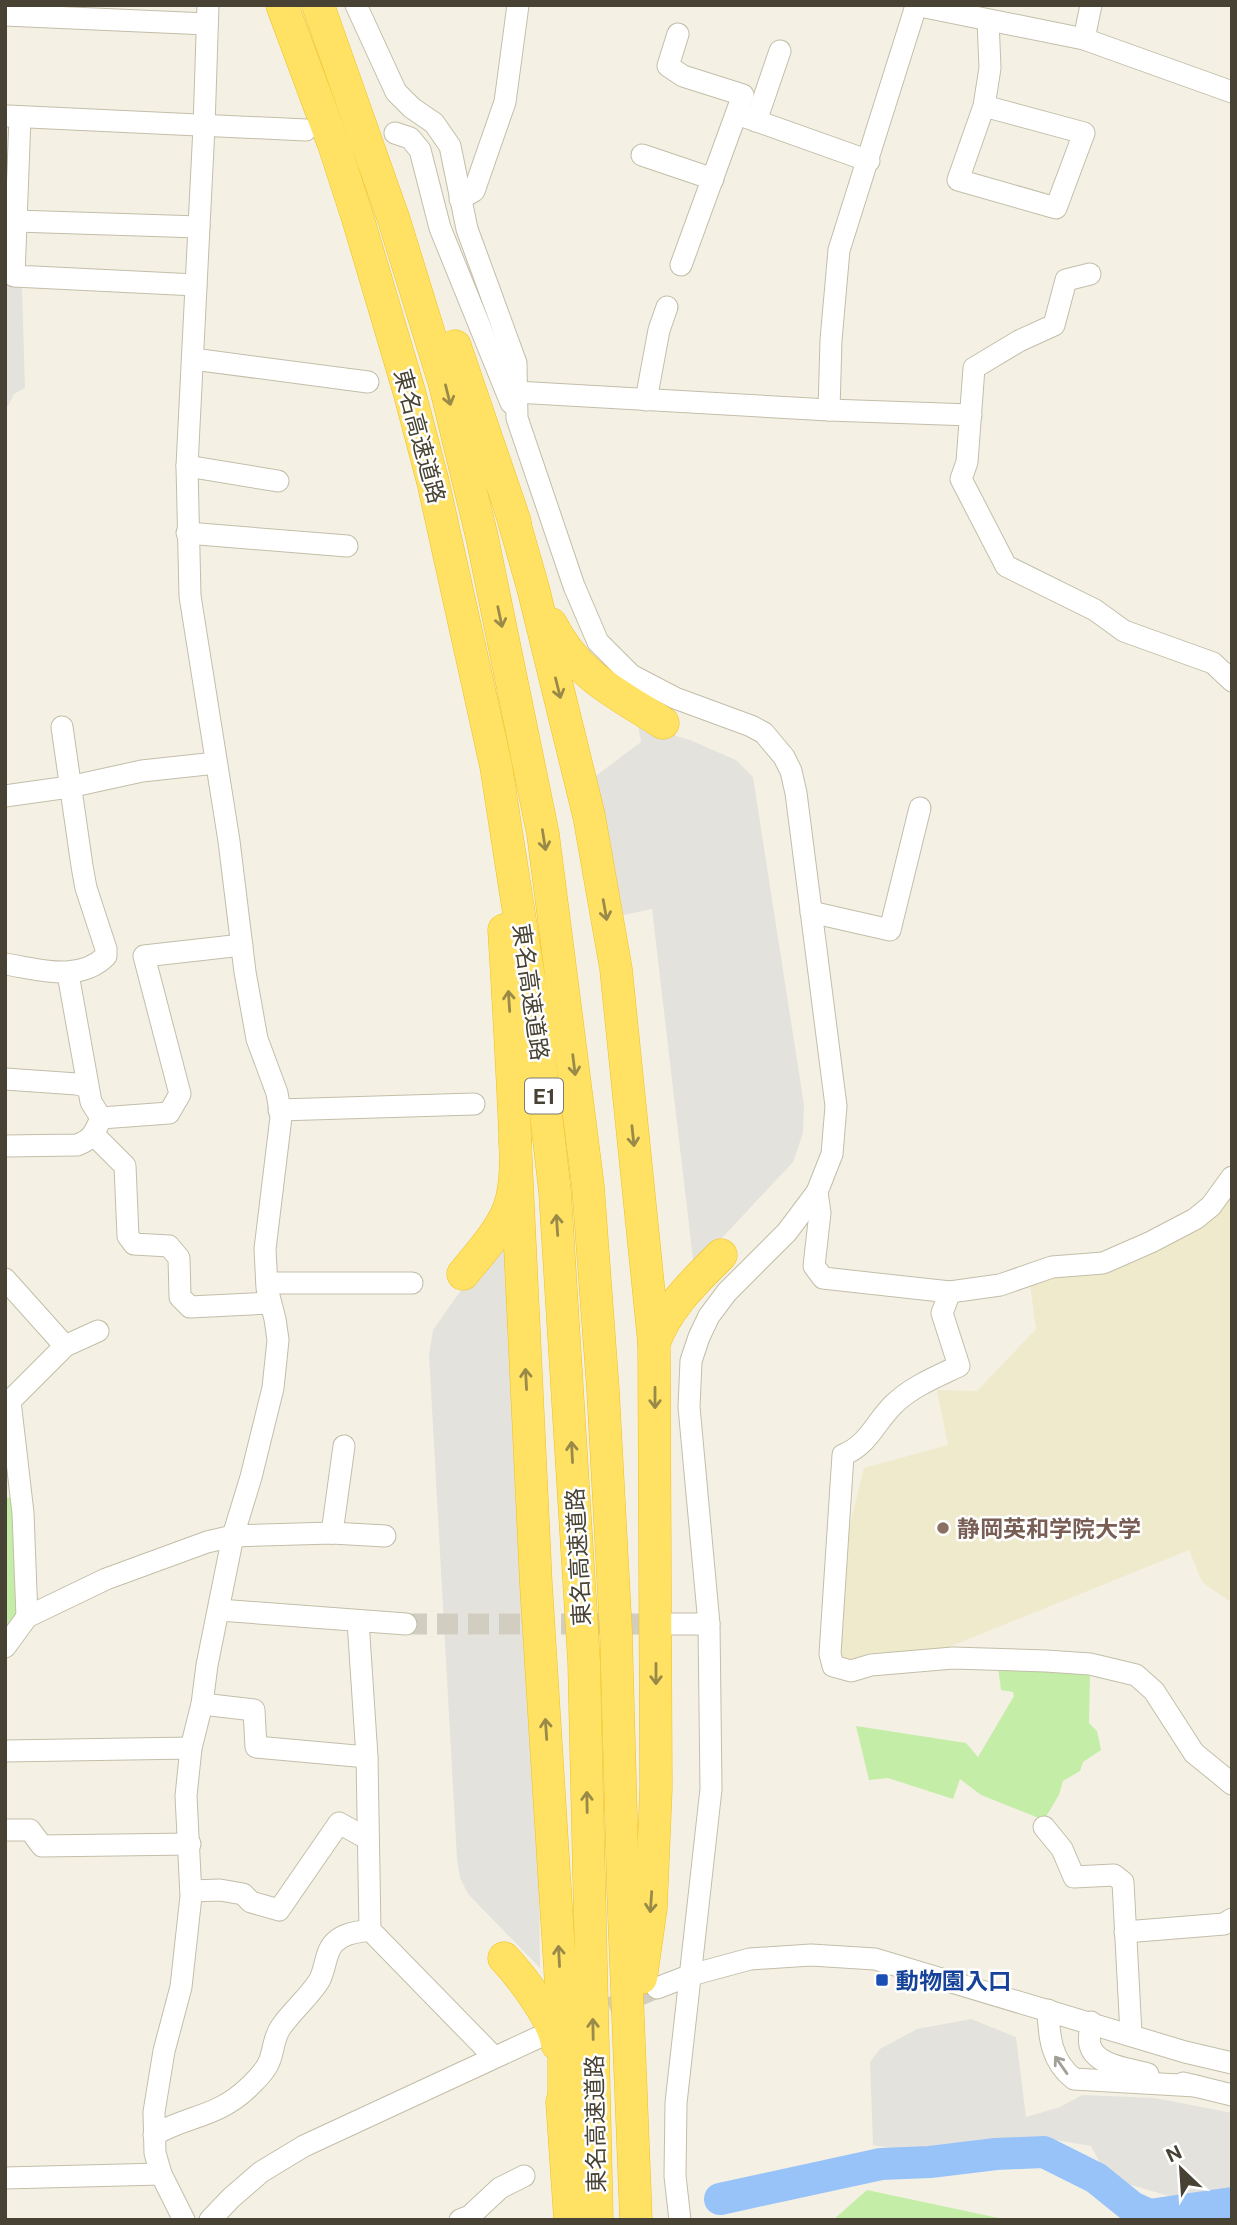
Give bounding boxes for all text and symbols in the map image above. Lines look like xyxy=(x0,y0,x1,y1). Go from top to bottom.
street label: 東名高速道路 xyxy=(389,366,451,506)
one-way arrow xyxy=(442,383,455,406)
one-way arrow xyxy=(493,605,507,628)
one-way arrow xyxy=(552,676,565,699)
one-way arrow xyxy=(538,828,551,851)
one-way arrow xyxy=(599,898,612,921)
street label: 東名高速道路 xyxy=(508,922,554,1062)
one-way arrow xyxy=(502,989,515,1012)
one-way arrow xyxy=(567,1054,580,1076)
road number: E1 xyxy=(525,1078,563,1114)
one-way arrow xyxy=(627,1124,640,1147)
one-way arrow xyxy=(550,1214,563,1237)
one-way arrow xyxy=(520,1368,533,1391)
one-way arrow xyxy=(648,1386,662,1409)
one-way arrow xyxy=(565,1441,578,1464)
street label: 東名高速道路 xyxy=(561,1487,595,1627)
place label: 静岡英和学院大学 xyxy=(957,1515,1141,1542)
marker: 静岡英和学院大学 xyxy=(935,1520,951,1536)
one-way arrow xyxy=(649,1662,663,1685)
one-way arrow xyxy=(539,1718,552,1740)
one-way arrow xyxy=(581,1790,594,1813)
one-way arrow xyxy=(644,1890,657,1912)
one-way arrow xyxy=(552,1944,565,1967)
place label: 動物園入口 xyxy=(896,1967,1011,1994)
marker: 動物園入口 xyxy=(874,1972,890,1988)
one-way arrow xyxy=(586,2018,600,2041)
street label: 東名高速道路 xyxy=(580,2055,610,2193)
one-way arrow xyxy=(1054,2055,1069,2074)
north arrow xyxy=(1146,2134,1216,2204)
text: N xyxy=(1162,2140,1185,2167)

